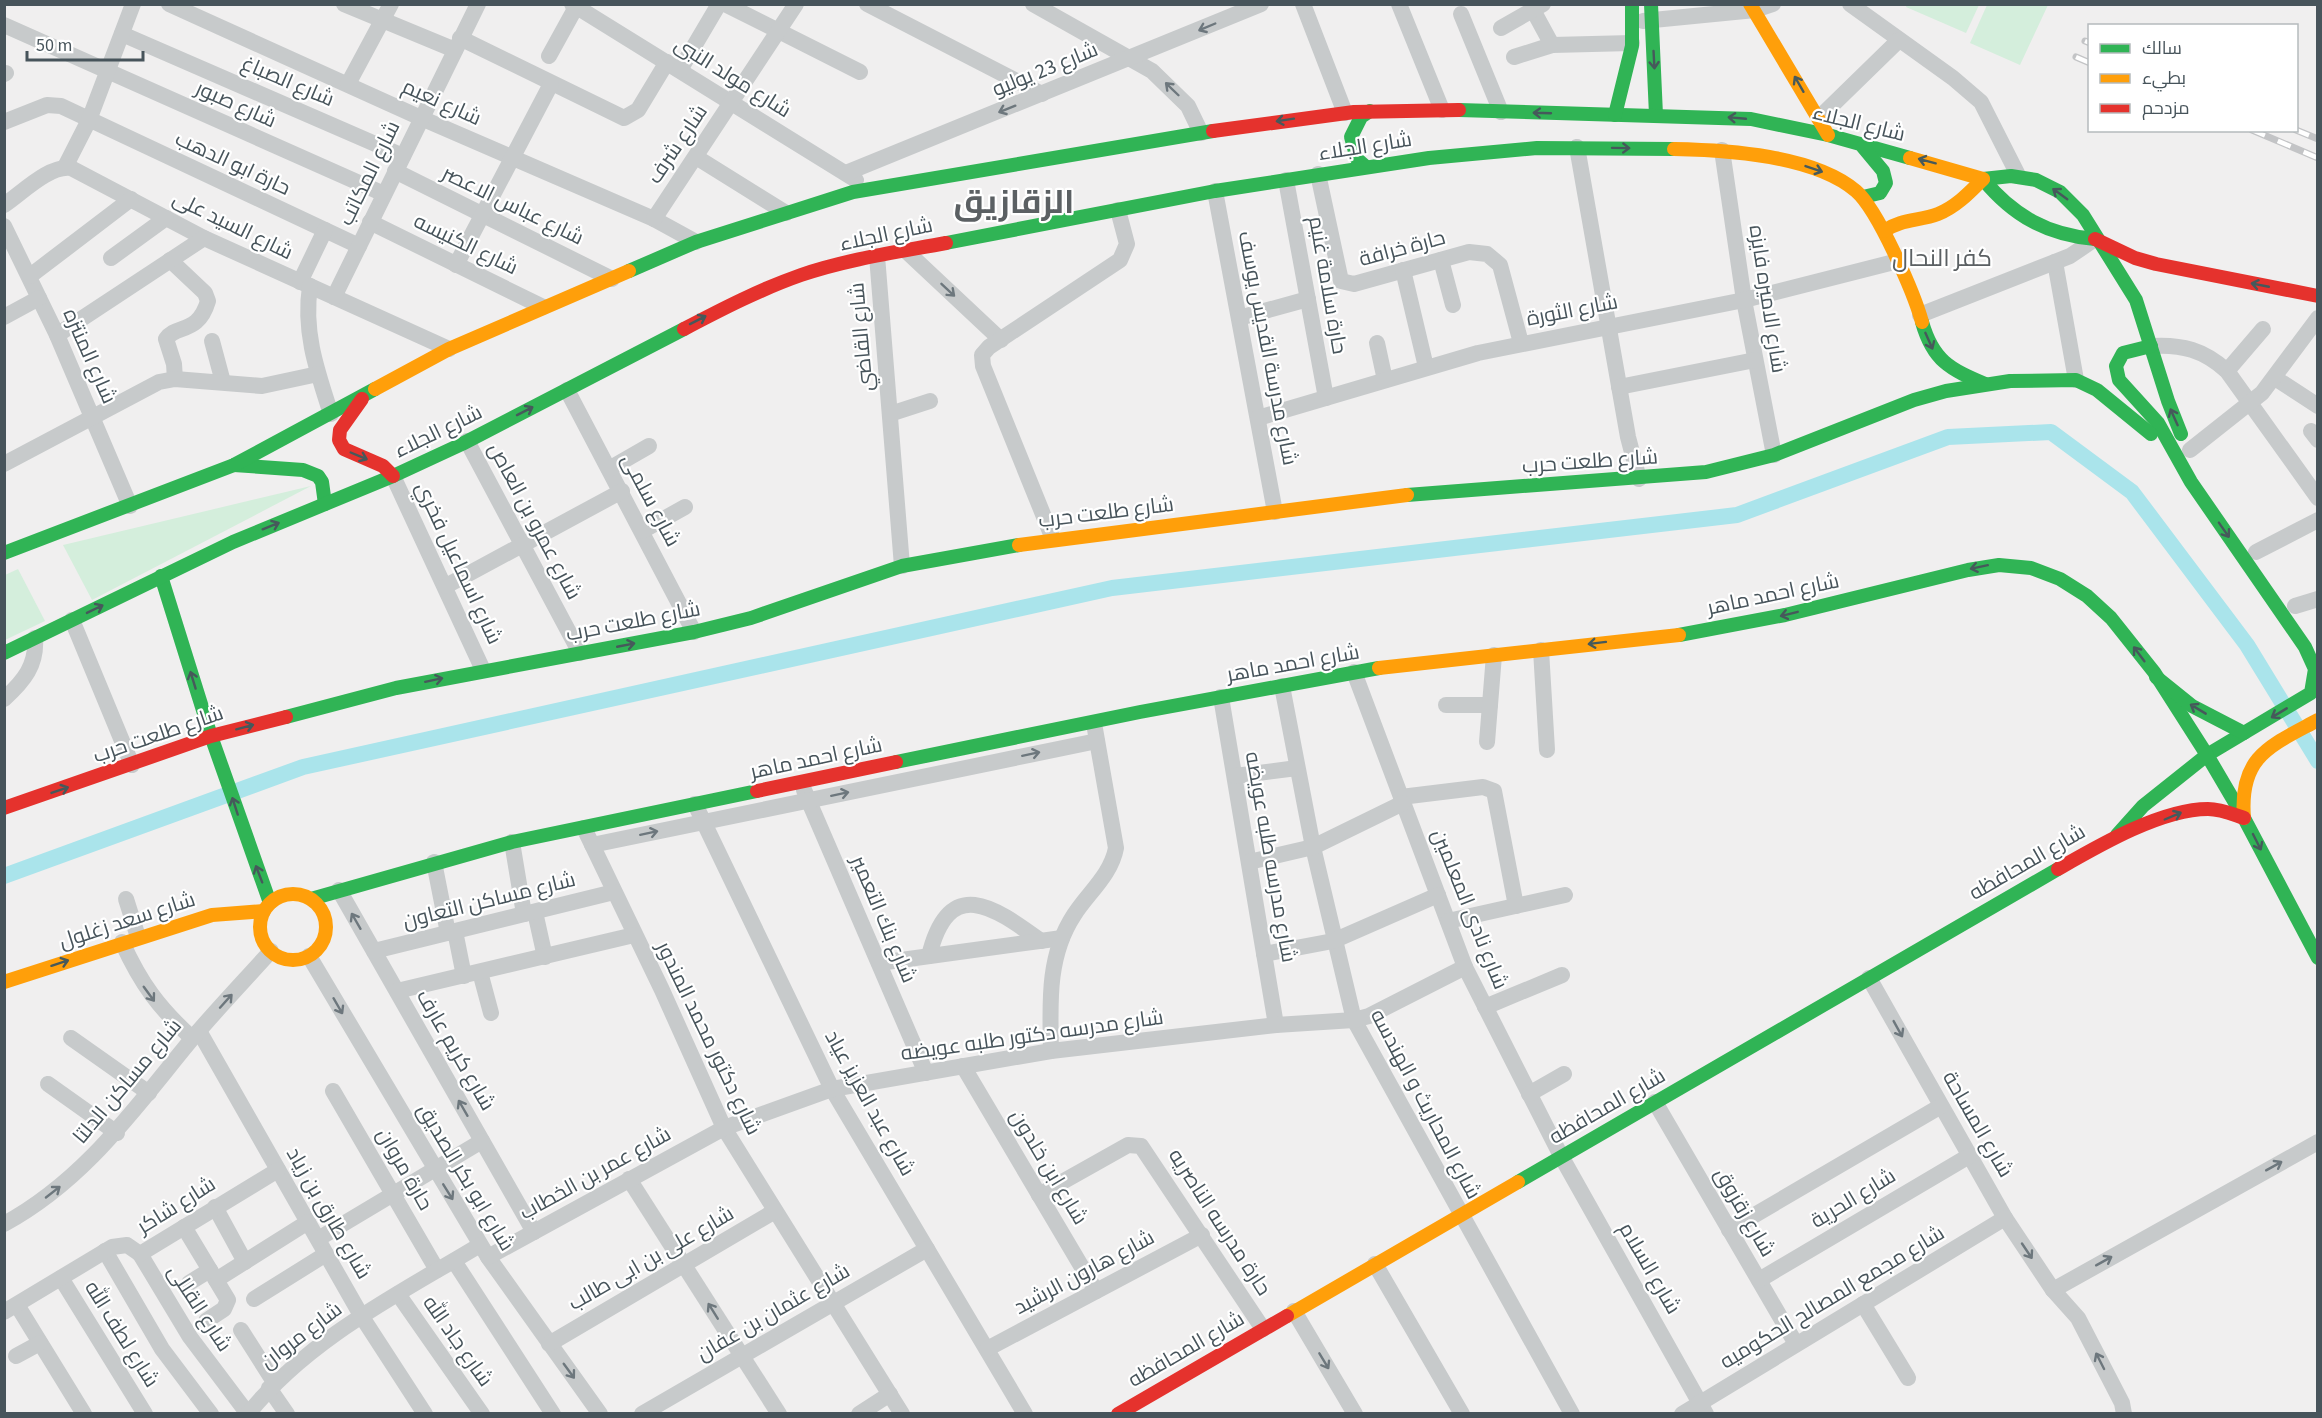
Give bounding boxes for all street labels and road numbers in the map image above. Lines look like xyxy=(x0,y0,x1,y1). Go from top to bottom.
street label: شارع مولد النبى xyxy=(669,29,797,125)
street label: شارع 23 يوليو xyxy=(988,34,1102,104)
street label: شارع الصباغ xyxy=(237,48,339,114)
street label: شارع نعيم xyxy=(398,71,486,133)
street label: شارع صبور xyxy=(190,72,281,135)
street label: شارع الجلاء xyxy=(1810,97,1908,149)
street label: شارع شرف xyxy=(639,98,715,190)
street label: شارع المكاتب xyxy=(331,116,407,230)
street label: حارة ابو الدهب xyxy=(170,123,296,203)
street label: شارع الجلاء xyxy=(1316,124,1414,168)
street label: شارع عباس الاعصر xyxy=(436,157,589,252)
street label: شارع السيد على xyxy=(168,183,298,267)
street label: شارع الكنيسه xyxy=(409,206,523,282)
street label: شارع الجلاء xyxy=(837,210,935,258)
street label: حارة سلامة غنيم xyxy=(1301,214,1355,356)
street label: حارة خرافة xyxy=(1355,222,1449,274)
street label: شارع الاميره فايزه xyxy=(1741,223,1795,375)
street label: شارع مدرسة القديس يوسف xyxy=(1231,228,1305,468)
street label: شارع القاضي xyxy=(841,281,881,393)
street label: شارع الثورة xyxy=(1524,286,1620,334)
street label: شارع المنتزه xyxy=(56,304,124,408)
street label: شارع الجلاء xyxy=(389,397,487,465)
street label: شارع عمرو بن العاص xyxy=(481,437,589,605)
street label: شارع طلعت حرب xyxy=(1521,441,1659,481)
street label: شارع سلمى xyxy=(614,448,688,552)
street label: شارع اسماعيل فخري xyxy=(407,477,510,650)
street label: شارع طلعت حرب xyxy=(1037,489,1175,535)
street label: شارع احمد ماهر xyxy=(1703,565,1842,623)
street label: شارع طلعت حرب xyxy=(563,593,703,649)
street label: شارع احمد ماهر xyxy=(1223,637,1362,690)
street label: شارع طلعت حرب xyxy=(89,698,227,770)
street label: شارع احمد ماهر xyxy=(746,729,885,787)
street label: شارع مدرسه طلبه عويضه xyxy=(1238,749,1304,965)
street label: شارع المحافظه xyxy=(1963,817,2091,907)
street label: شارع نادى المعلمين xyxy=(1424,824,1516,994)
street label: شارع بنك التعمير xyxy=(843,850,924,987)
street label: شارع مساكن التعاون xyxy=(399,864,579,936)
street label: شارع سعد زغلول xyxy=(55,884,199,956)
street label: شارع دكتور محمد المندور xyxy=(649,935,769,1140)
street label: شارع كريم عارف xyxy=(409,984,503,1116)
street label: شارع مدرسه دكتور طلبه عويضه xyxy=(899,1002,1165,1068)
street label: شارع المحاريث و الهندسه xyxy=(1363,1004,1489,1204)
street label: شارع مساكن الدلتا xyxy=(66,1012,188,1150)
street label: شارع عبد العزيز عياد xyxy=(817,1025,923,1181)
street label: شارع المحافظه xyxy=(1543,1061,1671,1151)
street label: شارع المساحة xyxy=(1935,1065,2021,1183)
street label: شارع ابو بكر الصديق xyxy=(410,1098,522,1256)
street label: شارع ابن خلدون xyxy=(1003,1104,1095,1230)
street label: شارع عمر بن الخطاب xyxy=(514,1119,676,1227)
street label: حارة مروان xyxy=(369,1122,441,1216)
street label: شارع طارق بن زياد xyxy=(279,1141,379,1285)
street label: حارة مدرسه الناصريه xyxy=(1161,1143,1279,1301)
street label: شارع الحرية xyxy=(1805,1161,1901,1235)
street label: شارع زقزوق xyxy=(1707,1162,1783,1262)
street label: شارع شاكر xyxy=(130,1169,221,1242)
street label: شارع على بن ابى طالب xyxy=(563,1198,739,1318)
street label: شارع السلام xyxy=(1612,1217,1688,1319)
street label: شارع مجمع المصالح الحكوميه xyxy=(1714,1218,1950,1376)
street label: شارع هارون الرشيد xyxy=(1008,1222,1160,1322)
street label: شارع عثمان بن عفان xyxy=(691,1256,855,1368)
street label: شارع القللى xyxy=(161,1259,239,1357)
street label: شارع لطف الله xyxy=(77,1275,167,1393)
street label: شارع جاد الله xyxy=(416,1289,500,1393)
street label: شارع مروان xyxy=(254,1294,348,1376)
street label: شارع المحافظه xyxy=(1122,1304,1250,1394)

